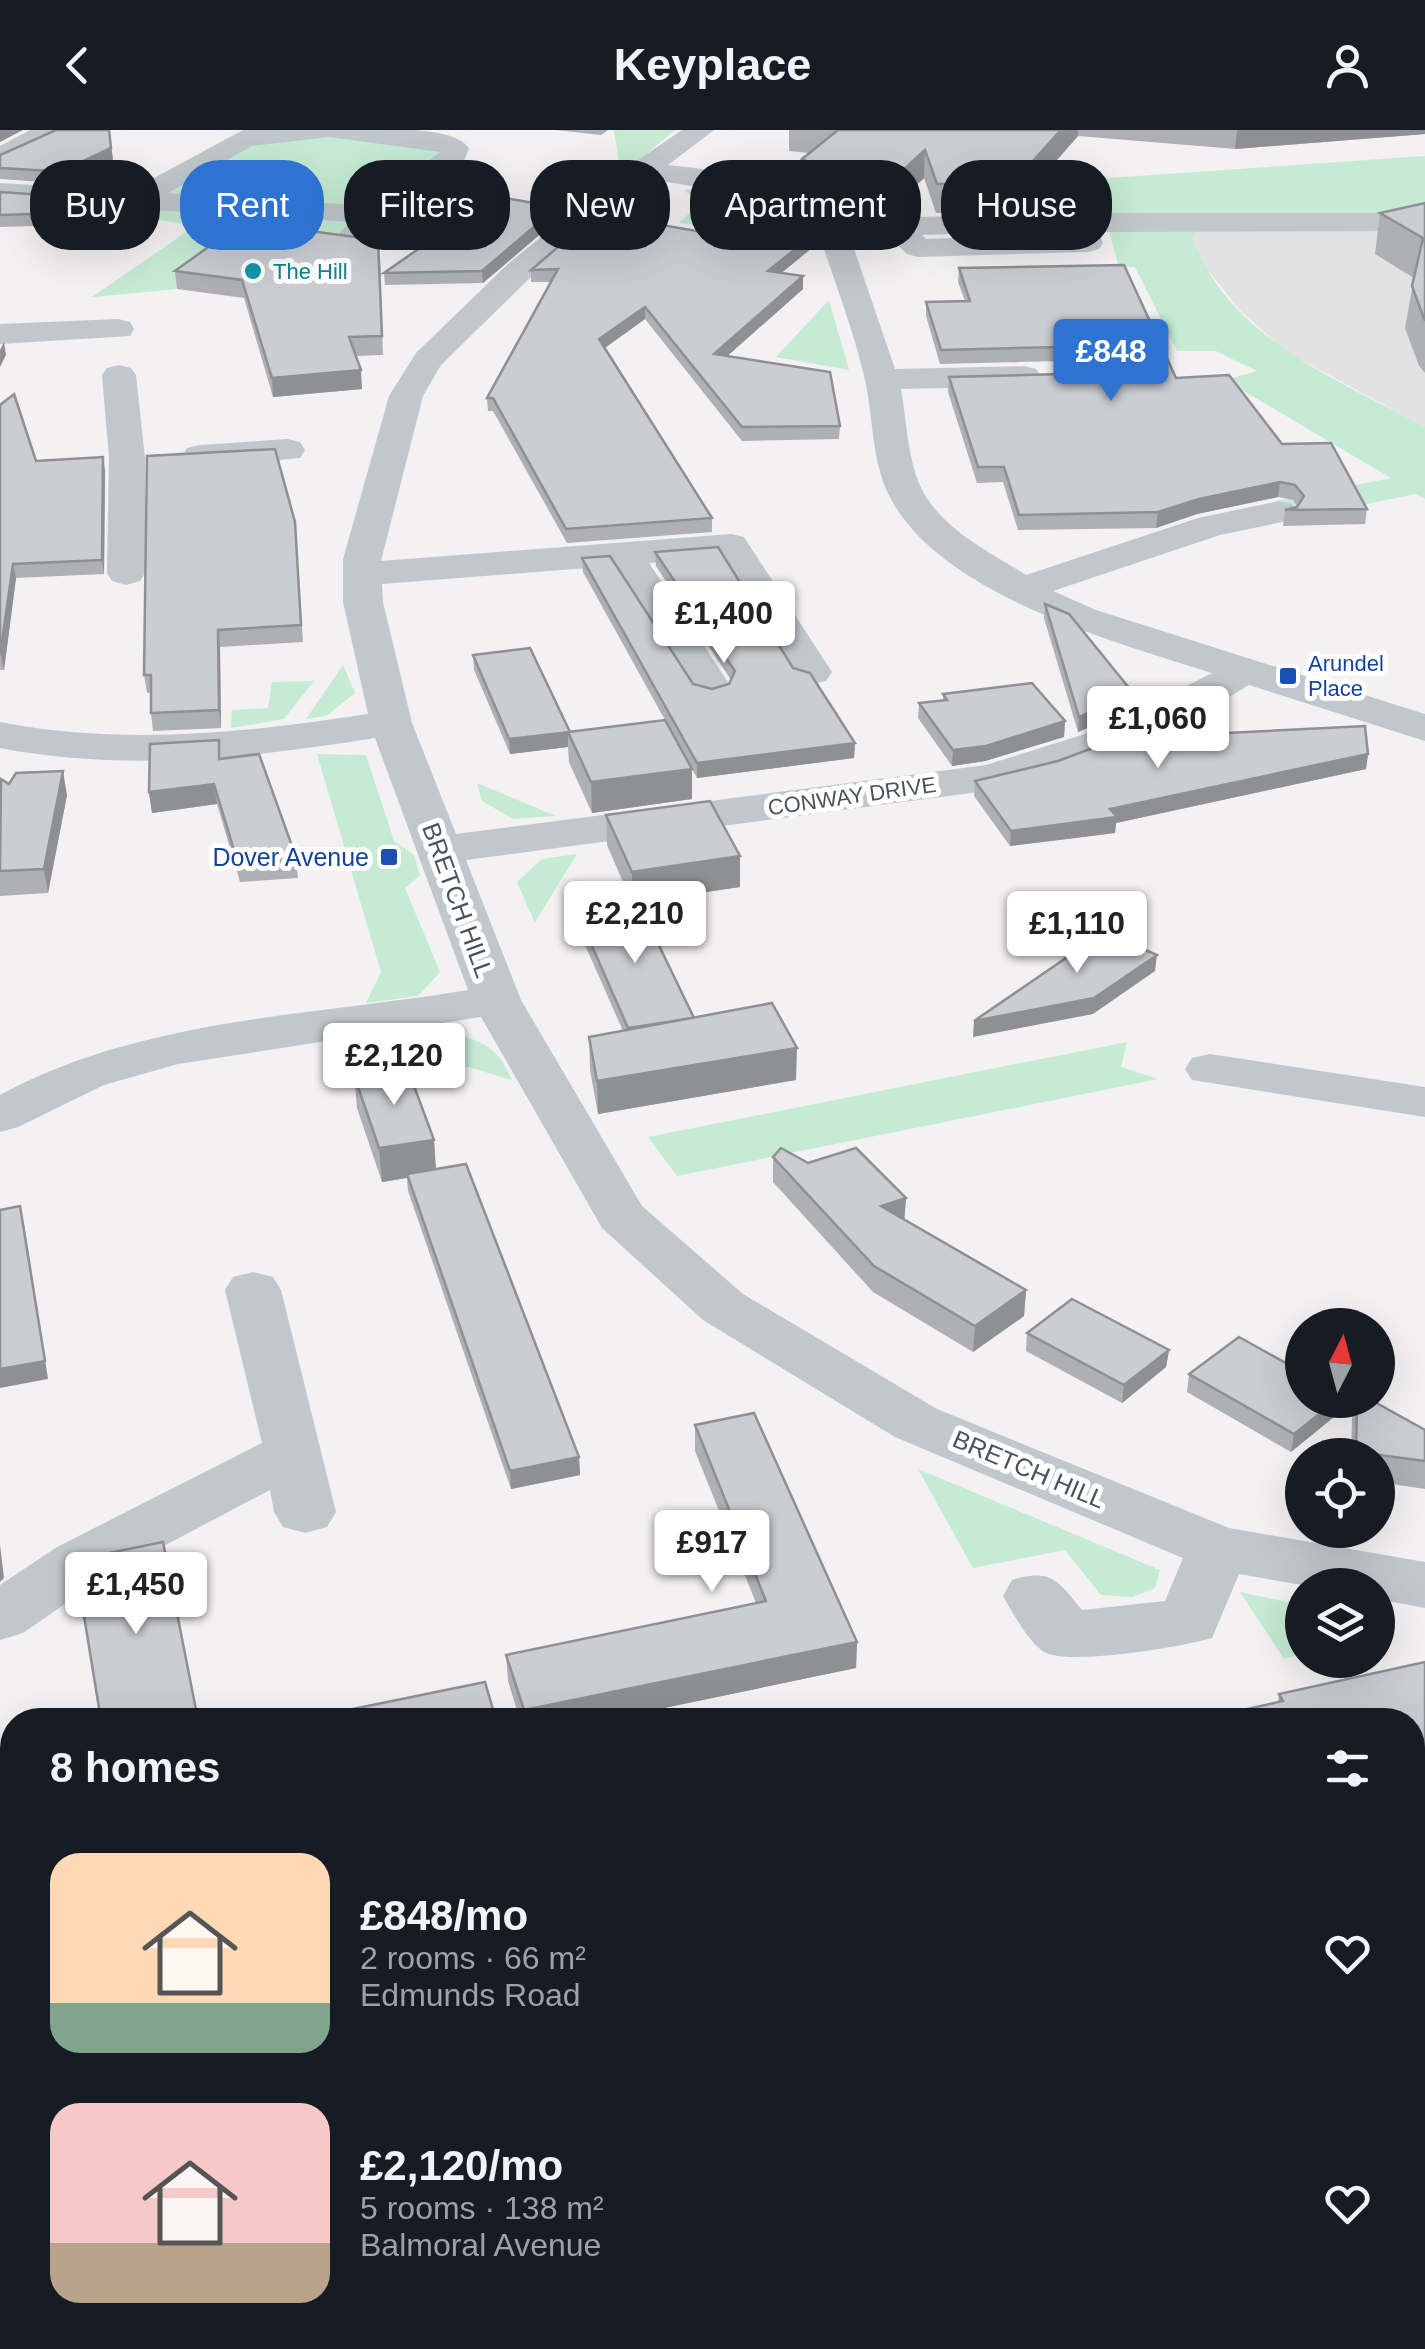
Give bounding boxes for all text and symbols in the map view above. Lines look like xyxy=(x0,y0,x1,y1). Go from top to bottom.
icon: back xyxy=(50,38,105,93)
icon: person xyxy=(1320,38,1375,93)
text: Keyplace xyxy=(614,39,811,90)
chip: Buy xyxy=(30,160,160,250)
chip: Rent xyxy=(180,160,324,250)
chip: Filters xyxy=(344,160,510,250)
chip: New xyxy=(530,160,670,250)
chip: Apartment xyxy=(690,160,921,250)
chip: House xyxy=(941,160,1112,250)
place label: The Hill xyxy=(273,259,348,284)
marker: The Hill xyxy=(242,260,264,282)
pin: £848 xyxy=(1052,319,1170,404)
text: £848 xyxy=(1075,333,1147,369)
pin: £1,400 xyxy=(643,581,805,666)
text: £1,400 xyxy=(675,595,773,631)
place label: Arundel Place xyxy=(1308,651,1384,701)
marker: Arundel Place xyxy=(1277,665,1299,687)
pin: £1,060 xyxy=(1077,686,1239,771)
text: £1,060 xyxy=(1109,700,1207,736)
street label: CONWAY DRIVE xyxy=(766,772,938,820)
street label: BRETCH HILL xyxy=(417,819,499,981)
place label: Dover Avenue xyxy=(212,843,369,871)
marker: Dover Avenue xyxy=(378,846,400,868)
pin: £2,210 xyxy=(554,881,716,966)
pin: £1,110 xyxy=(996,891,1158,976)
text: £2,210 xyxy=(586,895,684,931)
text: £1,110 xyxy=(1029,905,1125,941)
pin: £2,120 xyxy=(313,1023,475,1108)
text: £2,120 xyxy=(345,1037,443,1073)
north arrow xyxy=(1285,1308,1395,1418)
map controls xyxy=(1285,1308,1395,1678)
street label: BRETCH HILL xyxy=(949,1424,1109,1514)
button: locate xyxy=(1285,1438,1395,1548)
pin: £917 xyxy=(653,1510,771,1595)
text: £917 xyxy=(676,1524,748,1560)
pin: £1,450 xyxy=(55,1552,217,1637)
text: £1,450 xyxy=(87,1566,185,1602)
button: layers xyxy=(1285,1568,1395,1678)
icon: filters xyxy=(1320,1741,1375,1796)
text: 8 homes xyxy=(50,1744,220,1791)
text: £848/mo xyxy=(360,1892,528,1939)
icon: home xyxy=(130,1893,250,2013)
icon: heart xyxy=(1320,1926,1375,1981)
text: 2 rooms · 66 m² xyxy=(360,1940,586,1976)
text: Edmunds Road xyxy=(360,1977,581,2013)
text: £2,120/mo xyxy=(360,2142,563,2189)
icon: home xyxy=(130,2143,250,2263)
icon: heart xyxy=(1320,2176,1375,2231)
text: 5 rooms · 138 m² xyxy=(360,2190,604,2226)
text: Balmoral Avenue xyxy=(360,2227,601,2263)

